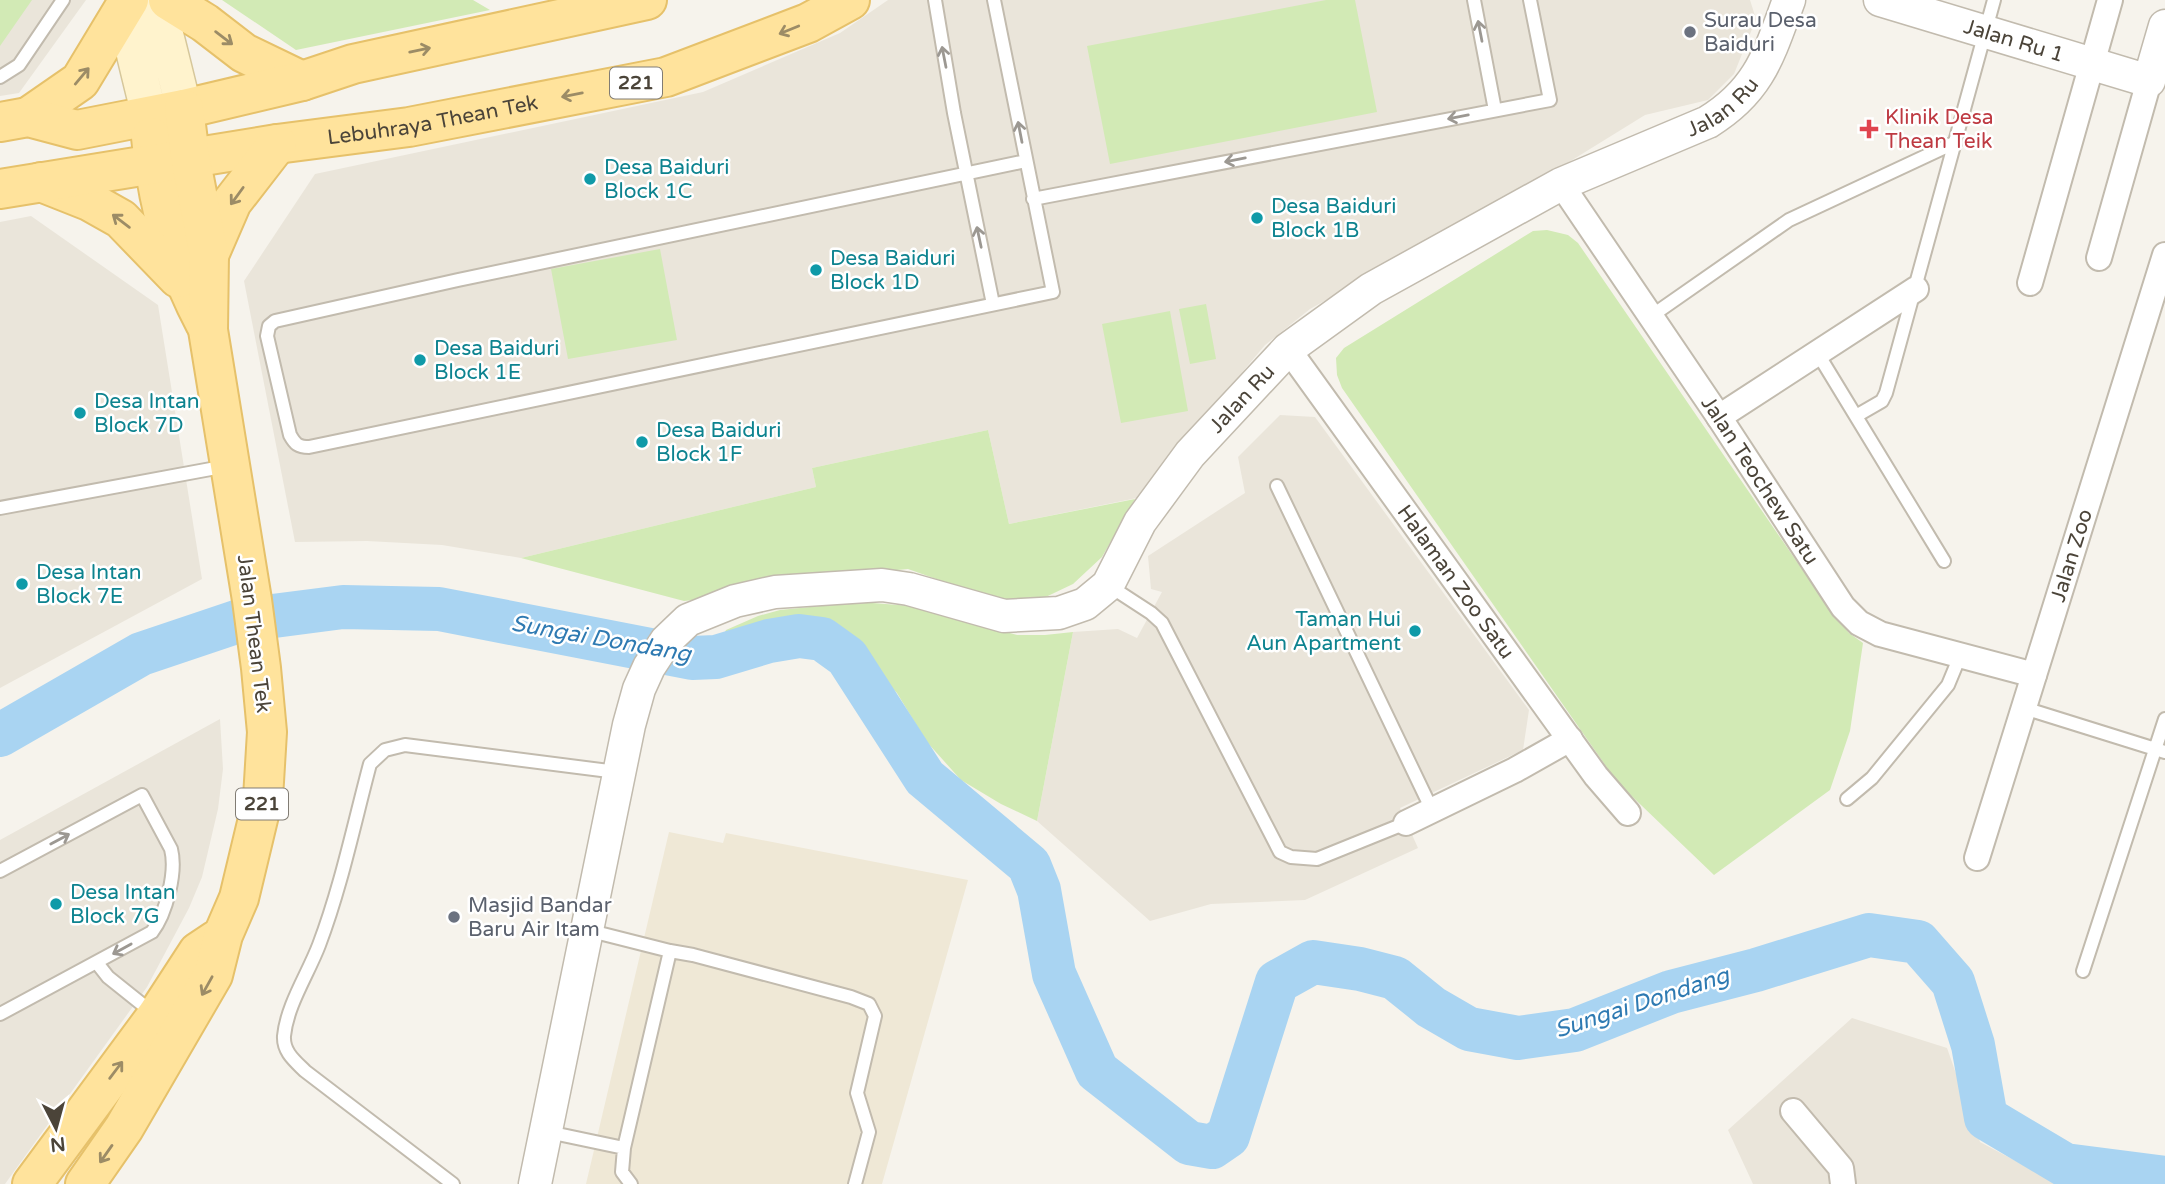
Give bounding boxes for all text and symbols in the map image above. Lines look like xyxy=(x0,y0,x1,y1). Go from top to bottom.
place label: Surau Desa Baiduri xyxy=(1704,8,1817,57)
street label: Jalan Ru 1 xyxy=(1961,13,2067,67)
one-way arrow xyxy=(1473,20,1487,43)
marker: Surau Desa Baiduri xyxy=(1682,24,1698,40)
one-way arrow xyxy=(779,25,801,38)
one-way arrow xyxy=(215,30,233,45)
one-way arrow xyxy=(408,42,431,56)
one-way arrow xyxy=(937,46,950,69)
one-way arrow xyxy=(74,67,90,85)
road number: 221 xyxy=(610,68,662,99)
street label: Jalan Ru xyxy=(1683,72,1764,142)
one-way arrow xyxy=(561,89,584,103)
street label: Lebuhraya Thean Tek xyxy=(326,90,540,150)
place label: Klinik Desa Thean Teik xyxy=(1885,105,1994,154)
one-way arrow xyxy=(1448,111,1470,124)
marker: Klinik Desa Thean Teik xyxy=(1859,119,1879,139)
one-way arrow xyxy=(1013,121,1026,144)
one-way arrow xyxy=(1224,154,1247,167)
place label: Desa Baiduri Block 1C xyxy=(604,155,730,204)
marker: Desa Baiduri Block 1C xyxy=(582,171,598,187)
one-way arrow xyxy=(230,186,244,205)
place label: Desa Baiduri Block 1B xyxy=(1271,194,1397,243)
marker: Desa Baiduri Block 1B xyxy=(1249,210,1265,226)
one-way arrow xyxy=(113,214,131,229)
one-way arrow xyxy=(972,226,986,249)
place label: Desa Baiduri Block 1D xyxy=(830,246,956,295)
marker: Desa Baiduri Block 1D xyxy=(808,262,824,278)
place label: Desa Baiduri Block 1E xyxy=(434,336,560,385)
marker: Desa Baiduri Block 1E xyxy=(412,352,428,368)
street label: Jalan Ru xyxy=(1204,359,1280,438)
place label: Desa Intan Block 7D xyxy=(94,389,200,438)
street label: Jalan Teochew Satu xyxy=(1696,391,1824,569)
marker: Desa Intan Block 7D xyxy=(72,405,88,421)
place label: Desa Baiduri Block 1F xyxy=(656,418,782,467)
marker: Desa Baiduri Block 1F xyxy=(634,434,650,450)
street label: Halaman Zoo Satu xyxy=(1392,500,1520,664)
street label: Jalan Zoo xyxy=(2045,506,2098,605)
street label: Jalan Thean Tek xyxy=(232,554,276,714)
place label: Desa Intan Block 7E xyxy=(36,560,142,609)
marker: Desa Intan Block 7E xyxy=(14,576,30,592)
place label: Taman Hui Aun Apartment xyxy=(1246,607,1401,656)
water label: Sungai Dondang xyxy=(509,609,694,669)
marker: Taman Hui Aun Apartment xyxy=(1407,623,1423,639)
road number: 221 xyxy=(236,789,288,820)
one-way arrow xyxy=(49,831,70,845)
place label: Desa Intan Block 7G xyxy=(70,880,176,929)
place label: Masjid Bandar Baru Air Itam xyxy=(468,893,612,942)
marker: Desa Intan Block 7G xyxy=(48,896,64,912)
marker: Masjid Bandar Baru Air Itam xyxy=(446,909,462,925)
one-way arrow xyxy=(112,943,133,956)
water label: Sungai Dondang xyxy=(1551,961,1734,1044)
one-way arrow xyxy=(200,975,213,996)
one-way arrow xyxy=(108,1061,123,1080)
north arrow xyxy=(21,1093,91,1163)
text: N xyxy=(49,1132,66,1156)
one-way arrow xyxy=(99,1144,113,1163)

